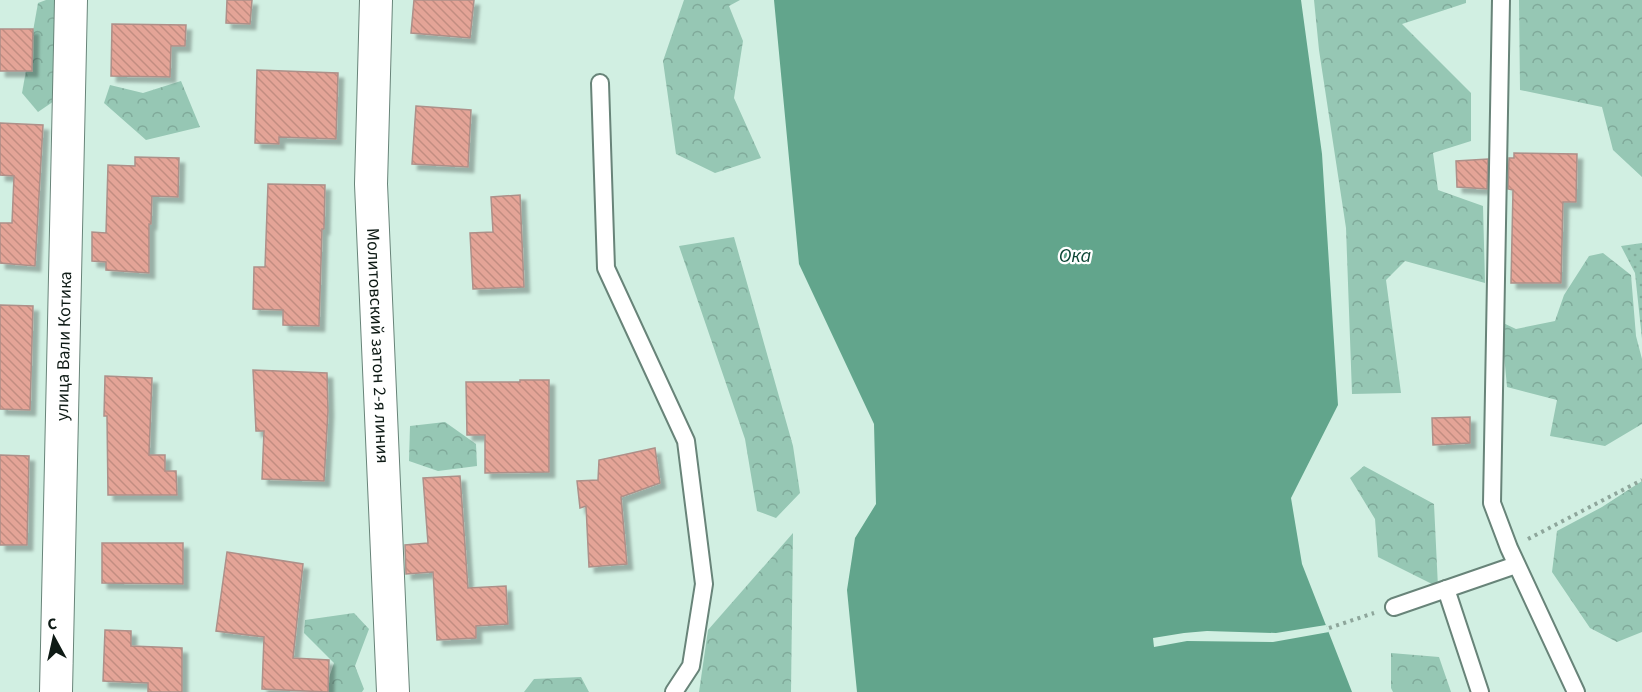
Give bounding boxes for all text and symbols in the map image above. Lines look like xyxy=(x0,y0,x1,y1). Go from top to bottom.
street label: Молитовский затон 2-я линия xyxy=(360,227,396,464)
water label: Ока xyxy=(1059,242,1092,270)
street label: улица Вали Котика xyxy=(49,271,78,421)
north arrow xyxy=(24,608,84,668)
text: С xyxy=(46,613,58,636)

